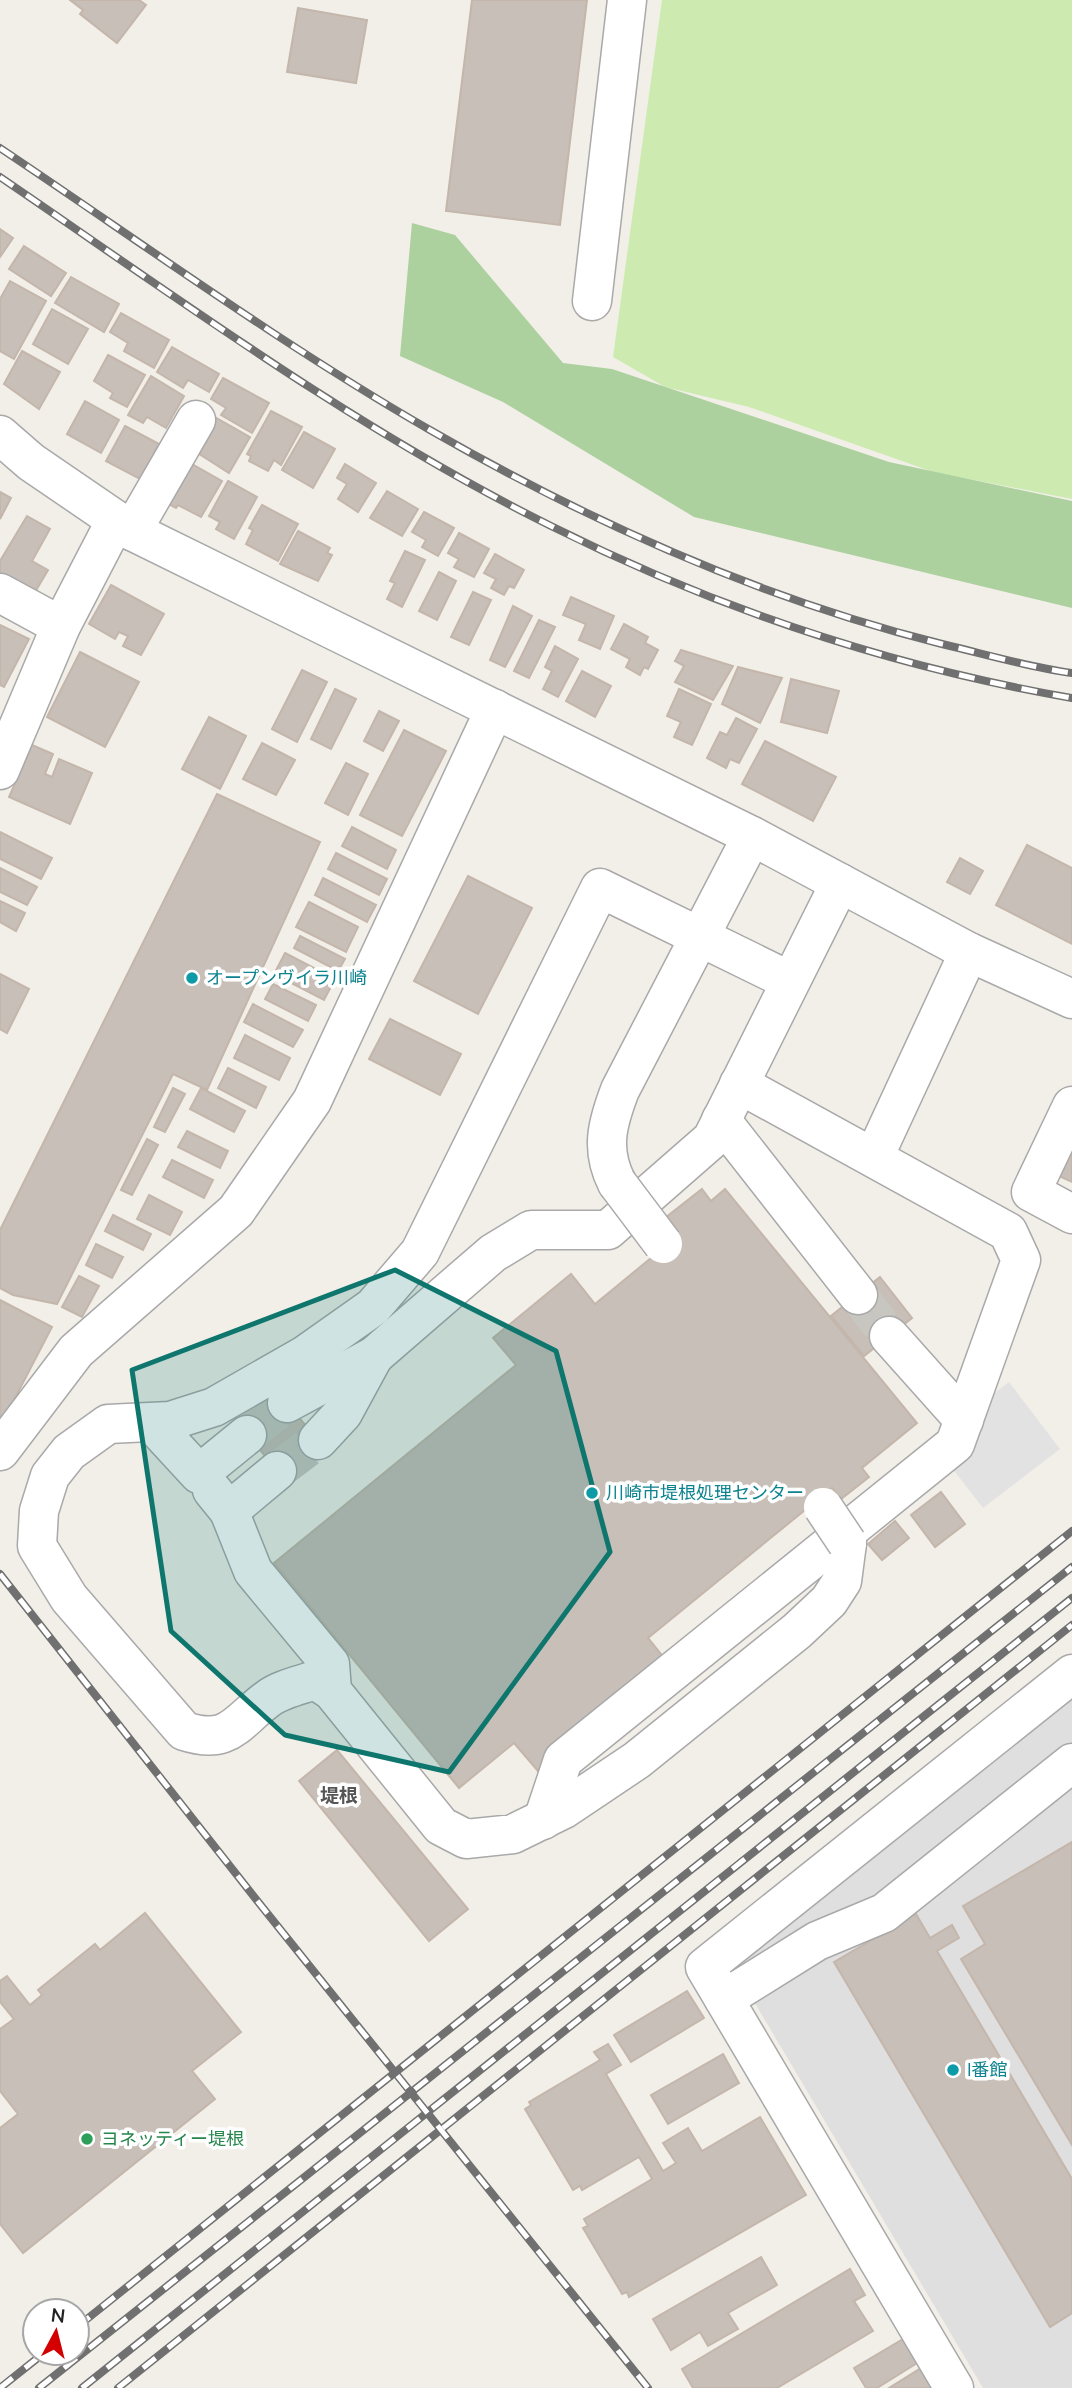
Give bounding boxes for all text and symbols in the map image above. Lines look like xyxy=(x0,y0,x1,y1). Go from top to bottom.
place label: オープンヴイラ川崎 xyxy=(206,966,367,990)
marker: オープンヴイラ川崎 xyxy=(184,970,200,986)
place label: 川崎市堤根処理センター xyxy=(606,1481,804,1505)
marker: 川崎市堤根処理センター xyxy=(584,1485,600,1501)
district label: 堤根 xyxy=(320,1783,358,1809)
place label: I番館 xyxy=(967,2058,1008,2082)
marker: I番館 xyxy=(945,2062,961,2078)
place label: ヨネッティー堤根 xyxy=(101,2127,244,2151)
marker: ヨネッティー堤根 xyxy=(79,2131,95,2147)
north arrow xyxy=(21,2297,91,2367)
text: N xyxy=(49,2302,67,2330)

